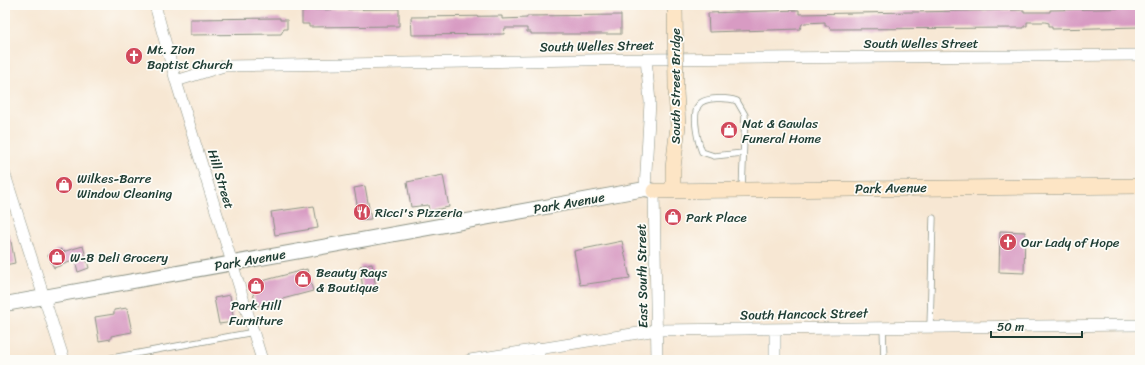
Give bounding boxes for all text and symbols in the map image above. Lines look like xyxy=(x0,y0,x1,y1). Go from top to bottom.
street label: South Street Bridge xyxy=(664,28,687,144)
street label: South Welles Street xyxy=(864,32,979,55)
street label: South Welles Street xyxy=(539,33,655,59)
place label: Mt. Zion Baptist Church xyxy=(147,38,233,76)
church icon: Mt. Zion Baptist Church xyxy=(124,46,144,66)
place label: Nat & Gawlas Funeral Home xyxy=(742,112,821,150)
shop icon: Nat & Gawlas Funeral Home xyxy=(719,120,739,140)
street label: Hill Street xyxy=(201,146,241,212)
place label: Wilkes-Barre Window Cleaning xyxy=(77,167,173,205)
shop icon: Wilkes-Barre Window Cleaning xyxy=(54,175,74,195)
street label: Park Avenue xyxy=(855,176,927,200)
street label: Park Avenue xyxy=(532,185,607,221)
place label: Ricci's Pizzeria xyxy=(375,201,463,224)
restaurant icon: Ricci's Pizzeria xyxy=(352,202,372,222)
place label: Park Place xyxy=(686,206,747,229)
shop icon: Park Place xyxy=(663,207,683,227)
street label: East South Street xyxy=(630,223,654,328)
place label: Our Lady of Hope xyxy=(1021,231,1120,254)
church icon: Our Lady of Hope xyxy=(998,232,1018,252)
street label: Park Avenue xyxy=(213,242,288,278)
place label: W-B Deli Grocery xyxy=(70,246,168,269)
shop icon: W-B Deli Grocery xyxy=(47,247,67,267)
place label: Beauty Rays & Boutique xyxy=(316,261,388,299)
shop icon: Beauty Rays & Boutique xyxy=(293,269,313,289)
shop icon: Park Hill Furniture xyxy=(246,276,266,296)
place label: Park Hill Furniture xyxy=(229,294,283,332)
street label: South Hancock Street xyxy=(740,301,869,327)
scale bar xyxy=(991,313,1082,339)
text: 50 m xyxy=(997,316,1024,338)

